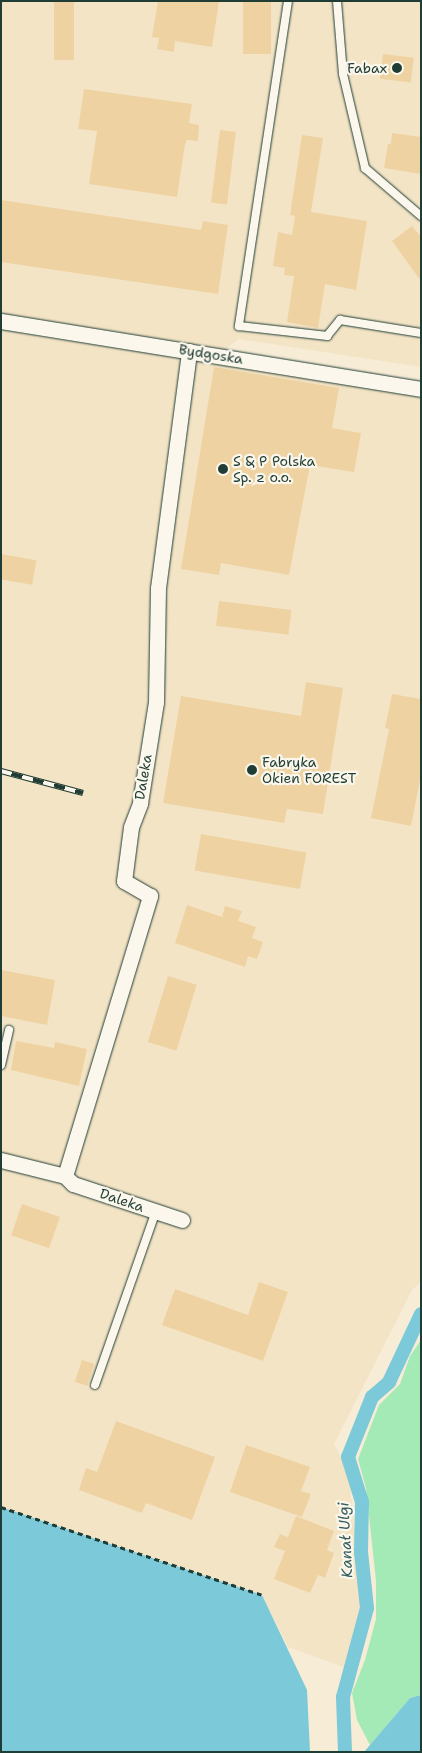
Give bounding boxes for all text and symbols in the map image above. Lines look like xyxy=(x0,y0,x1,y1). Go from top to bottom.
place label: Fabax xyxy=(347,60,387,76)
marker: Fabax xyxy=(391,62,403,74)
street label: Bydgoska xyxy=(178,341,244,367)
place label: S & P Polska Sp. z o.o. xyxy=(233,453,315,486)
marker: S & P Polska Sp. z o.o. xyxy=(217,463,229,475)
street label: Daleka xyxy=(131,753,155,801)
place label: Fabryka Okien FOREST xyxy=(262,754,356,786)
marker: Fabryka Okien FOREST xyxy=(246,764,258,776)
street label: Daleka xyxy=(98,1185,146,1215)
water label: Kanał Ulgi xyxy=(335,1502,357,1578)

